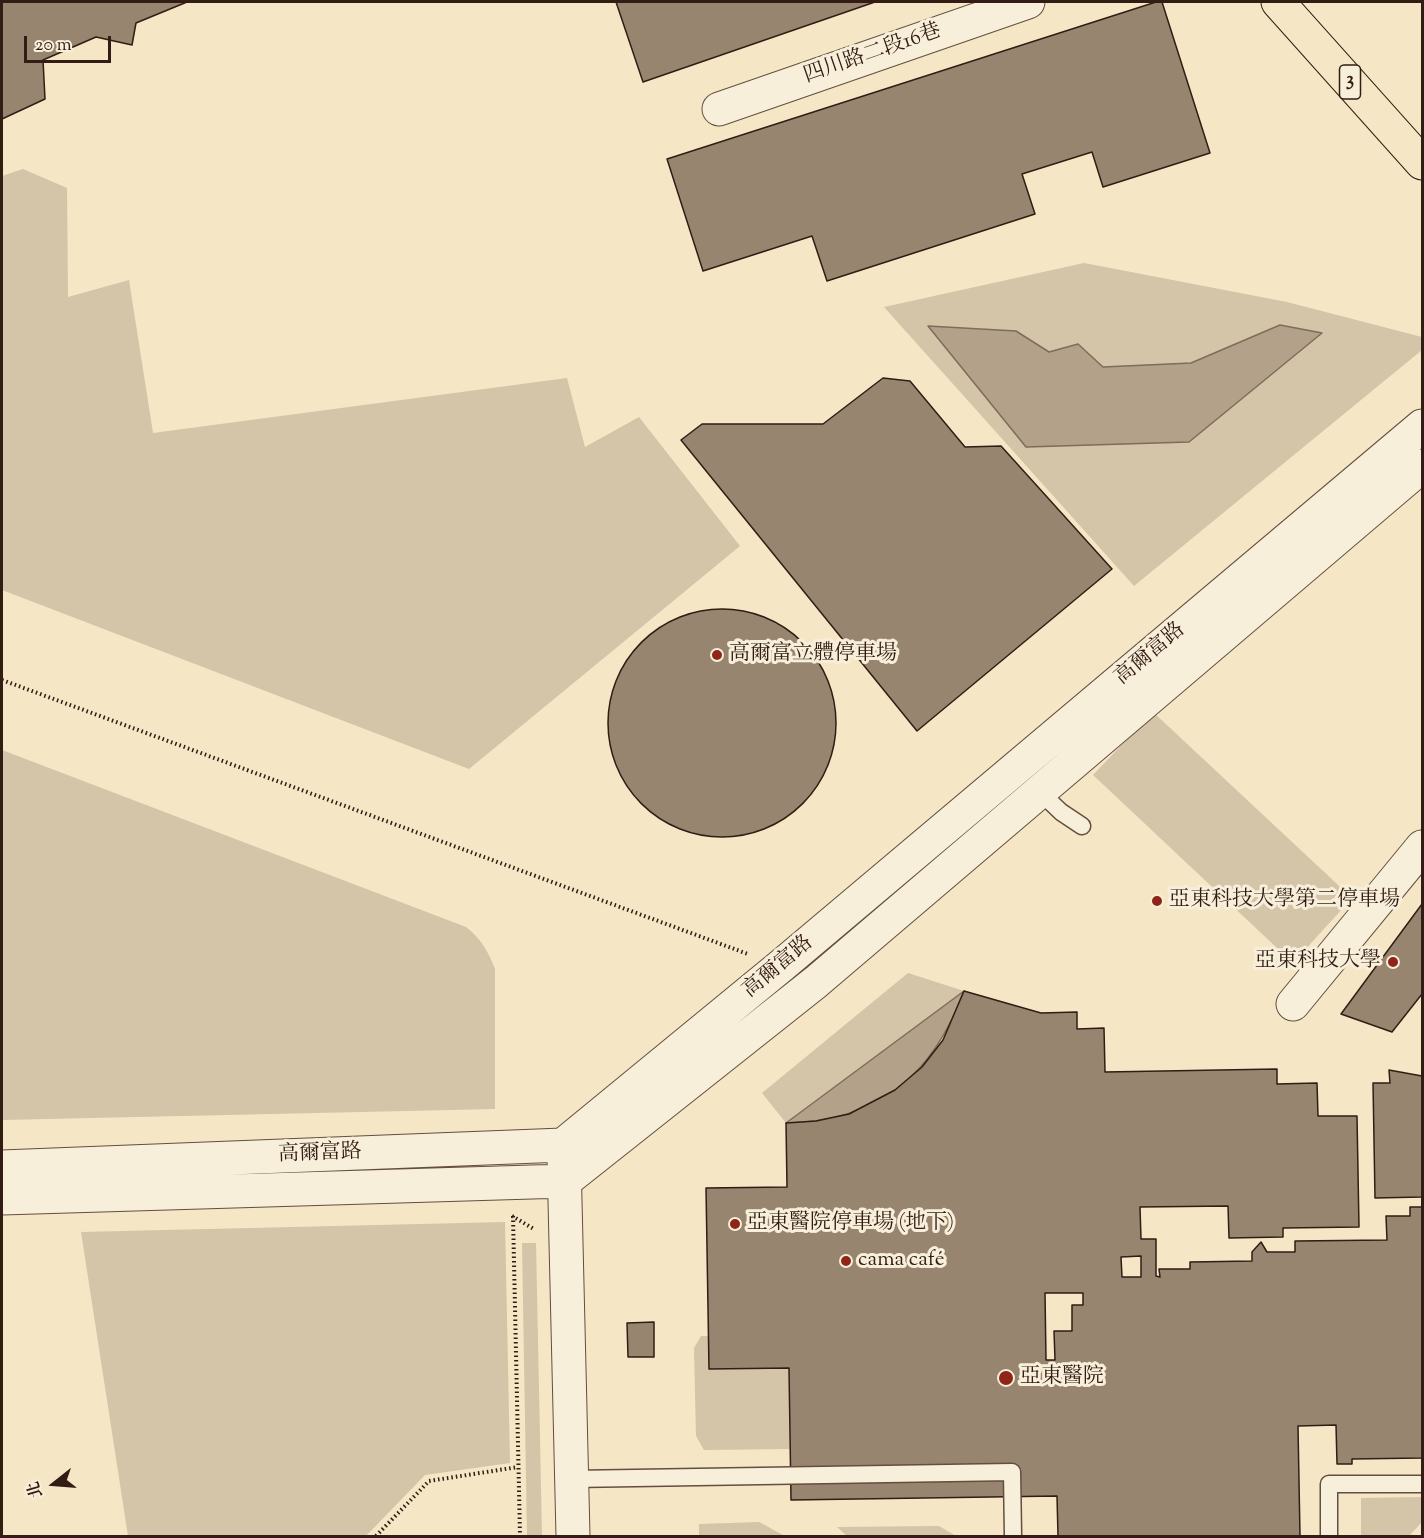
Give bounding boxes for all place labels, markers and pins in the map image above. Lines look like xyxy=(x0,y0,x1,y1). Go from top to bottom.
place label: 高爾富立體停車場 xyxy=(729,642,897,668)
marker: 高爾富立體停車場 xyxy=(710,648,724,662)
place label: 亞東科技大學第二停車場 xyxy=(1169,888,1400,914)
marker: 亞東科技大學第二停車場 xyxy=(1150,894,1164,908)
place label: 亞東科技大學 xyxy=(1255,949,1381,975)
marker: 亞東科技大學 xyxy=(1386,955,1400,969)
place label: 亞東醫院停車場 (地下) xyxy=(747,1211,954,1237)
marker: 亞東醫院停車場 (地下) xyxy=(728,1217,742,1231)
place label: cama café xyxy=(858,1248,944,1274)
marker: cama café xyxy=(839,1254,853,1268)
place label: 亞東醫院 xyxy=(1020,1365,1104,1391)
marker: 亞東醫院 xyxy=(997,1369,1015,1387)

